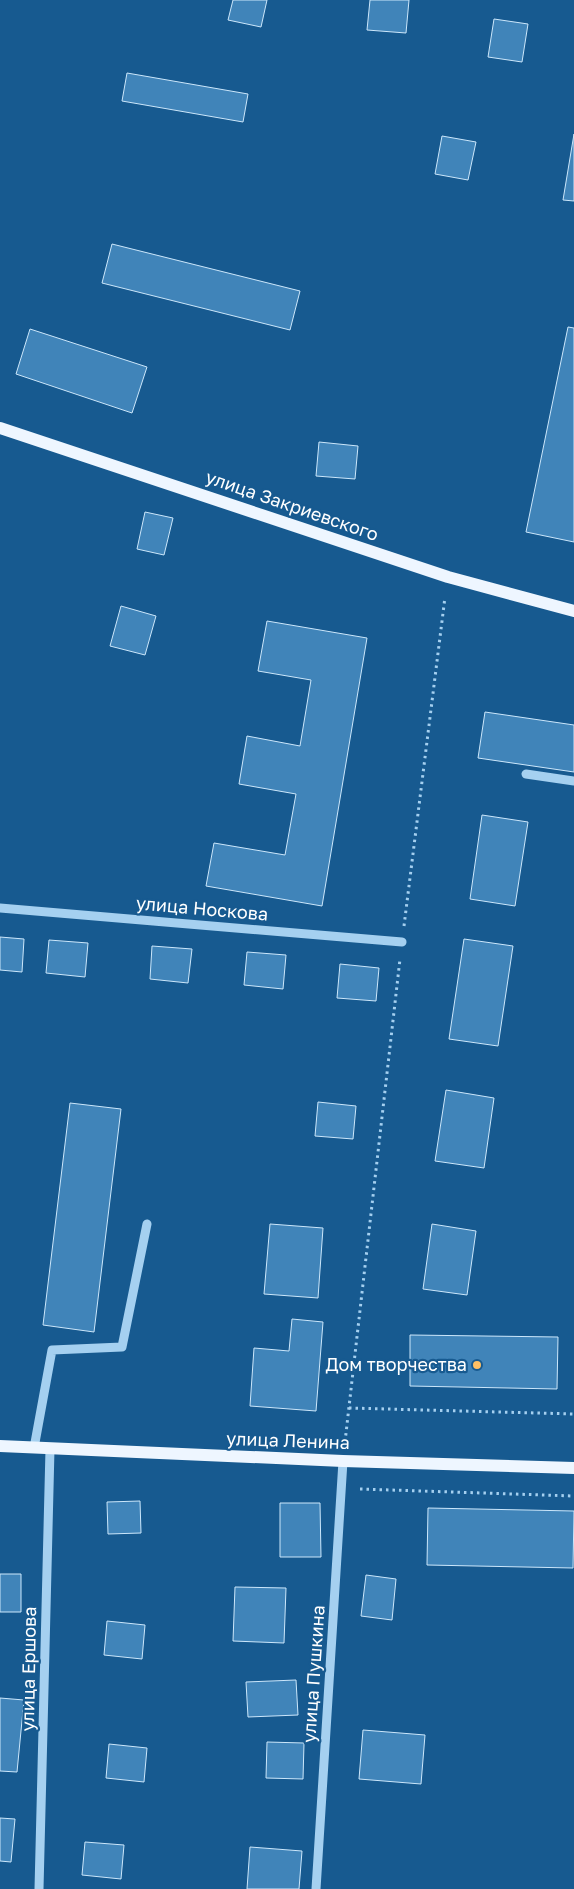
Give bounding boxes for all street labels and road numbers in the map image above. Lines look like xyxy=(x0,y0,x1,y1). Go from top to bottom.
street label: улица Закриевского xyxy=(203,465,382,545)
street label: улица Носкова xyxy=(135,891,269,925)
street label: улица Ленина xyxy=(226,1427,350,1453)
street label: улица Пушкина xyxy=(297,1604,329,1743)
street label: улица Ершова xyxy=(16,1606,40,1732)

